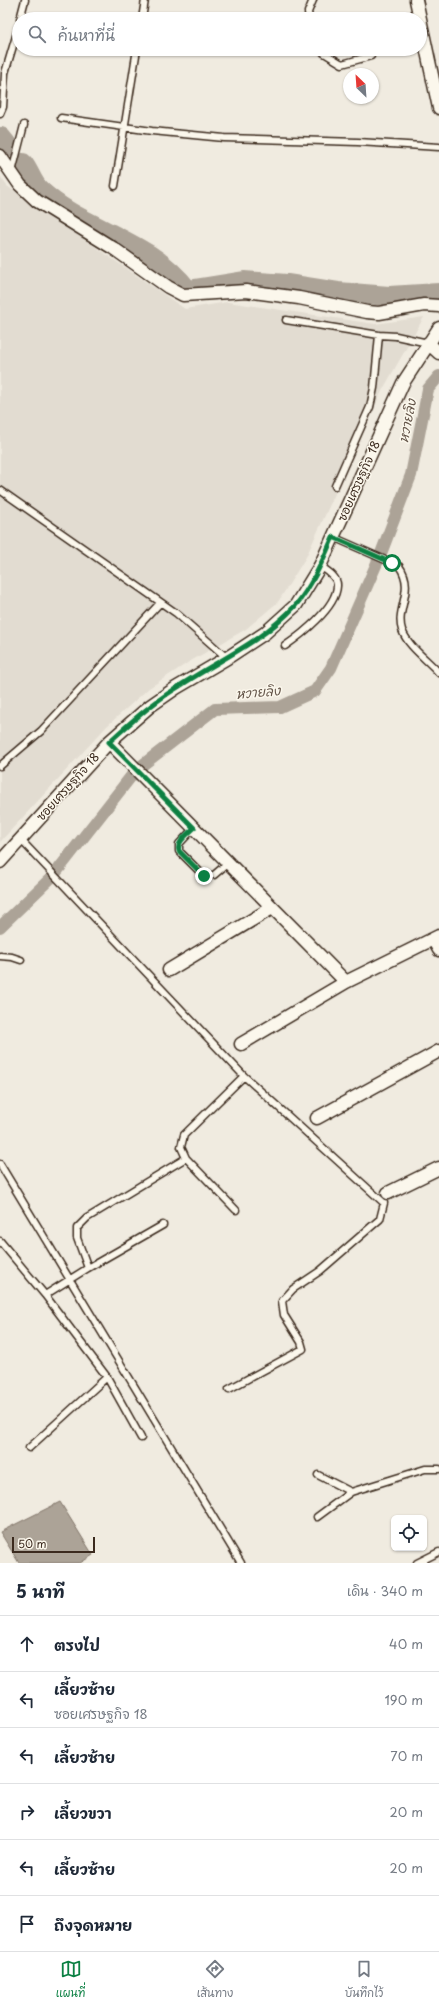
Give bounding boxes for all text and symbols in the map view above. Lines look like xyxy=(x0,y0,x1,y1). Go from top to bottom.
search box xyxy=(12,12,427,56)
icon: search xyxy=(26,23,48,45)
text: ค้นหาที่นี่ xyxy=(58,23,115,46)
north arrow xyxy=(343,68,379,104)
water label: หวายลิง xyxy=(393,396,420,445)
street label: ซอยเศรษฐกิจ 18 xyxy=(332,437,384,524)
route start xyxy=(383,554,401,572)
water label: หวายลิง xyxy=(235,680,282,703)
street label: ซอยเศรษฐกิจ 18 xyxy=(32,748,103,825)
route end xyxy=(195,867,213,885)
map controls xyxy=(391,1515,427,1551)
button: locate xyxy=(391,1515,427,1551)
scale bar xyxy=(12,1535,95,1554)
text: 50 m xyxy=(18,1535,47,1552)
text: 5 นาที xyxy=(16,1578,65,1604)
text: เดิน · 340 m xyxy=(347,1581,423,1600)
icon: ahead xyxy=(16,1633,38,1655)
text: ตรงไป xyxy=(54,1633,100,1656)
text: 40 m xyxy=(389,1634,423,1653)
text: เลี้ยวซ้าย xyxy=(54,1677,115,1700)
icon: left xyxy=(16,1689,38,1711)
text: 190 m xyxy=(384,1690,423,1709)
text: ซอยเศรษฐกิจ 18 xyxy=(54,1704,148,1723)
icon: left xyxy=(16,1745,38,1767)
text: เลี้ยวซ้าย xyxy=(54,1745,115,1768)
text: 70 m xyxy=(390,1746,423,1765)
icon: right xyxy=(16,1801,38,1823)
text: เลี้ยวขวา xyxy=(54,1801,112,1824)
text: 20 m xyxy=(389,1802,423,1821)
icon: left xyxy=(16,1857,38,1879)
text: เลี้ยวซ้าย xyxy=(54,1857,115,1880)
text: 20 m xyxy=(389,1858,423,1877)
icon: arrive xyxy=(16,1913,38,1935)
text: ถึงจุดหมาย xyxy=(54,1913,132,1936)
tab: แผนที่ xyxy=(56,1958,85,2001)
tab: เส้นทาง xyxy=(197,1958,233,2001)
tab: บันทึกไว้ xyxy=(345,1958,383,2001)

